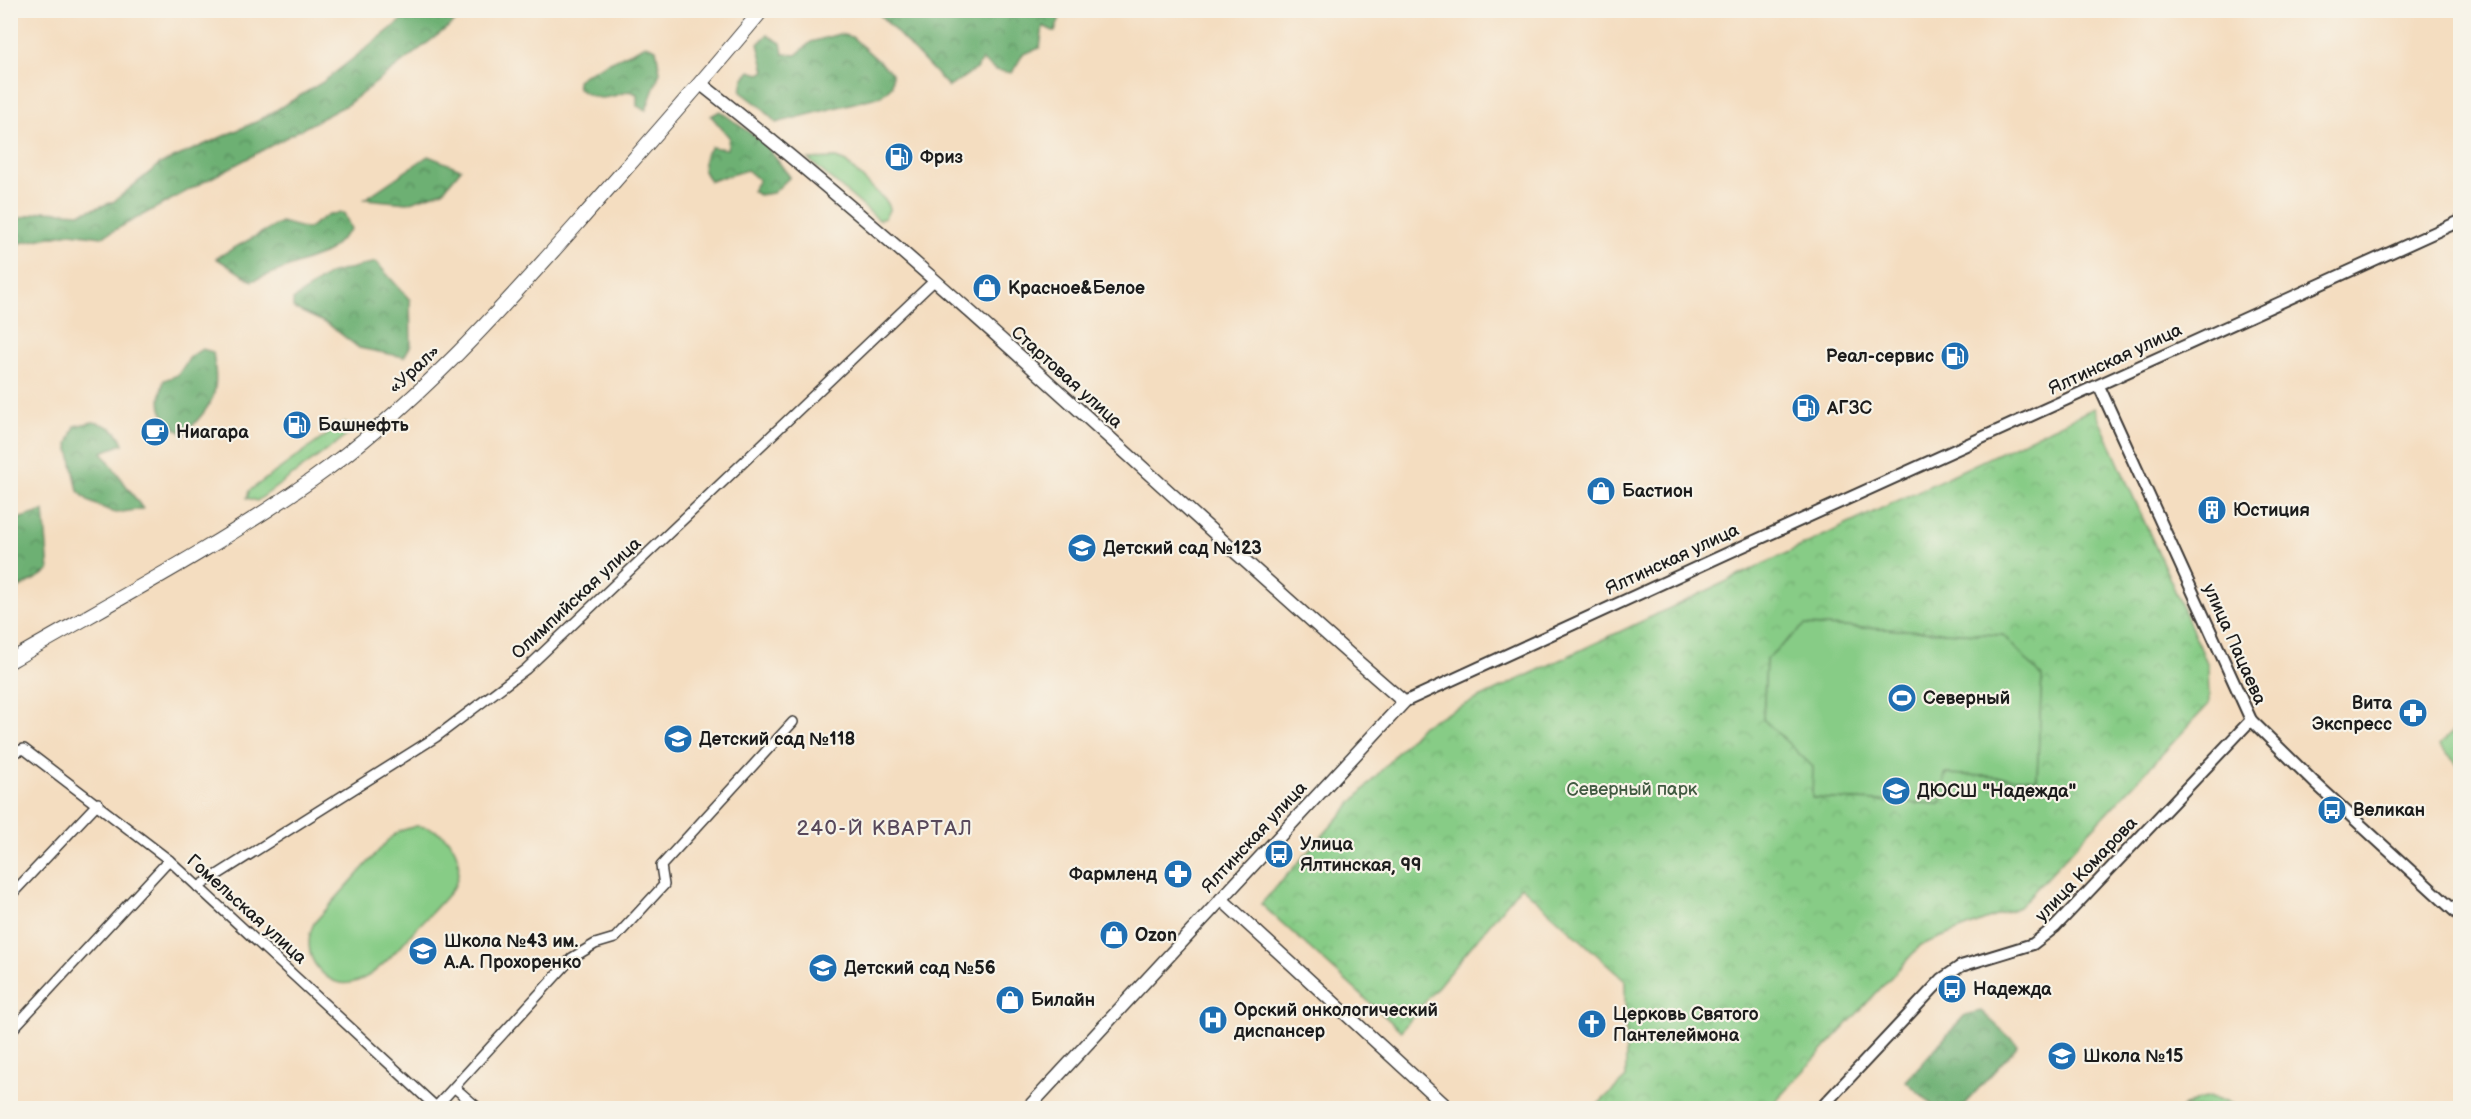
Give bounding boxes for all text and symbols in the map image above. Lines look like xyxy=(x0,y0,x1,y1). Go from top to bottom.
fuel station icon: Фриз xyxy=(883,141,915,173)
place label: Фриз xyxy=(920,147,964,168)
shop icon: Красное&Белое xyxy=(971,272,1003,304)
place label: Красное&Белое xyxy=(1008,278,1145,299)
street label: Ялтинская улица xyxy=(2045,319,2186,400)
street label: Стартовая улица xyxy=(1007,322,1127,433)
street label: «Урал» xyxy=(384,340,444,398)
fuel station icon: Реал-сервис xyxy=(1939,340,1971,372)
place label: Реал-сервис xyxy=(1826,346,1934,367)
fuel station icon: АГЗС xyxy=(1790,392,1822,424)
place label: АГЗС xyxy=(1826,398,1872,419)
fuel station icon: Башнефть xyxy=(281,409,313,441)
place label: Башнефть xyxy=(318,415,409,436)
cafe icon: Ниагара xyxy=(139,416,171,448)
place label: Ниагара xyxy=(176,422,249,443)
shop icon: Бастион xyxy=(1585,475,1617,507)
place label: Бастион xyxy=(1622,481,1693,502)
building icon: Юстиция xyxy=(2196,494,2228,526)
place label: Юстиция xyxy=(2233,500,2310,521)
street label: Ялтинская улица xyxy=(1602,519,1743,600)
school or university icon: Детский сад №123 xyxy=(1066,532,1098,564)
street label: Олимпийская улица xyxy=(507,533,646,664)
place label: Детский сад №123 xyxy=(1103,538,1262,559)
street label: улица Пацаева xyxy=(2198,581,2271,708)
sports icon: Северный xyxy=(1886,682,1918,714)
place label: Северный xyxy=(1923,688,2010,709)
place label: Вита Экспресс xyxy=(2312,693,2393,735)
pharmacy icon: Вита Экспресс xyxy=(2397,697,2429,729)
school or university icon: Детский сад №118 xyxy=(662,723,694,755)
place label: Детский сад №118 xyxy=(699,729,856,750)
school or university icon: ДЮСШ "Надежда" xyxy=(1880,775,1912,807)
street label: Ялтинская улица xyxy=(1197,777,1312,897)
park label: Северный парк xyxy=(1567,779,1698,800)
place label: ДЮСШ "Надежда" xyxy=(1917,781,2076,802)
bus stop icon: Великан xyxy=(2316,794,2348,826)
place label: Великан xyxy=(2353,800,2425,821)
street label: улица Комарова xyxy=(2031,812,2142,926)
district label: 240-Й КВАРТАЛ xyxy=(797,816,973,841)
place label: Улица Ялтинская, 99 xyxy=(1300,834,1422,876)
bus stop icon: Улица Ялтинская, 99 xyxy=(1263,838,1295,870)
street label: Гомельская улица xyxy=(183,850,311,969)
pharmacy icon: Фармленд xyxy=(1162,858,1194,890)
place label: Фармленд xyxy=(1069,864,1157,885)
shop icon: Ozon xyxy=(1098,919,1130,951)
place label: Ozon xyxy=(1135,925,1177,946)
place label: Школа №43 им. А.А. Прохоренко xyxy=(443,931,581,973)
school or university icon: Школа №43 им. А.А. Прохоренко xyxy=(407,935,439,967)
school or university icon: Детский сад №56 xyxy=(807,952,839,984)
place label: Детский сад №56 xyxy=(844,958,996,979)
bus stop icon: Надежда xyxy=(1936,973,1968,1005)
place label: Надежда xyxy=(1973,979,2052,1000)
shop icon: Билайн xyxy=(994,984,1026,1016)
place label: Билайн xyxy=(1031,990,1095,1011)
place label: Орский онкологический диспансер xyxy=(1233,1000,1438,1042)
hospital icon: Орский онкологический диспансер xyxy=(1197,1004,1229,1036)
place label: Церковь Святого Пантелеймона xyxy=(1613,1004,1759,1046)
church icon: Церковь Святого Пантелеймона xyxy=(1576,1008,1608,1040)
school or university icon: Школа №15 xyxy=(2046,1040,2078,1072)
place label: Школа №15 xyxy=(2083,1046,2183,1067)

